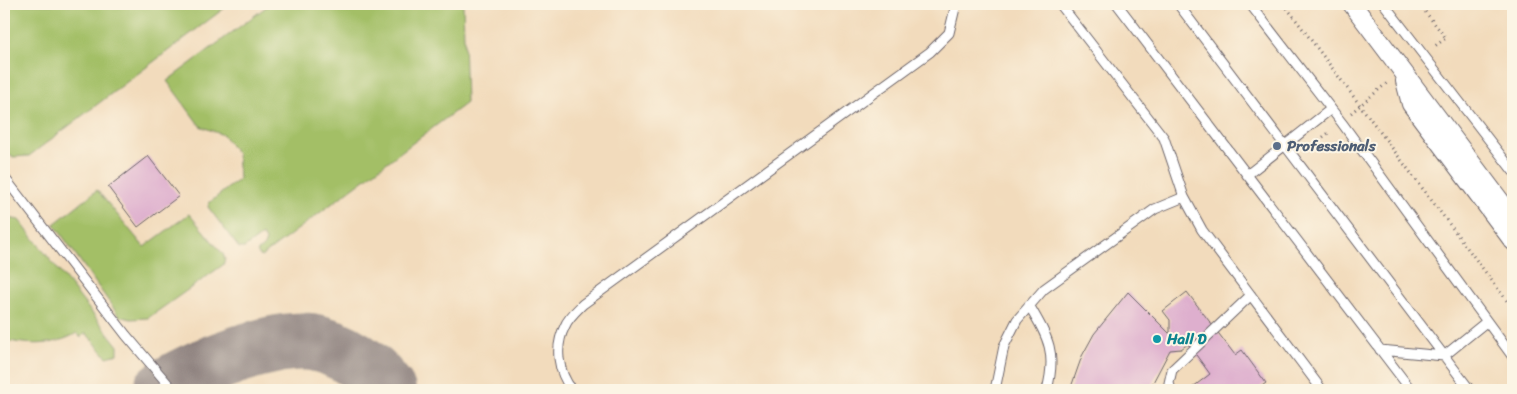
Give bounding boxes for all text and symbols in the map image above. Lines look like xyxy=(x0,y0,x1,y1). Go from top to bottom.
place label: Professionals xyxy=(1287,133,1377,159)
marker: Professionals xyxy=(1271,140,1283,152)
place label: Hall D xyxy=(1166,326,1208,352)
marker: Hall D xyxy=(1151,333,1163,345)

